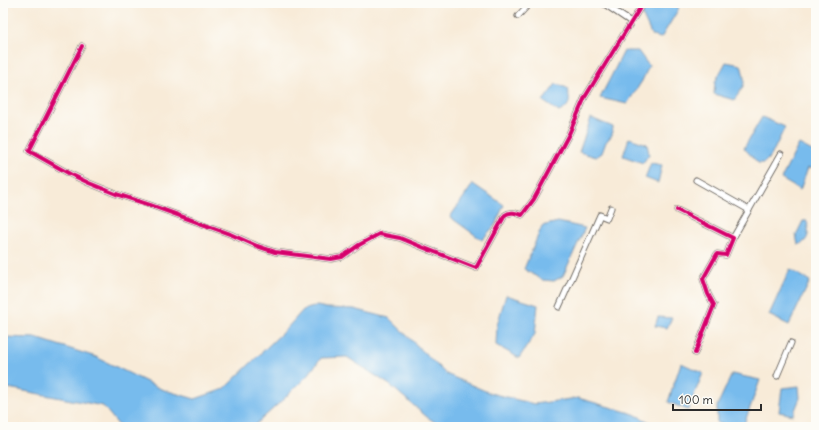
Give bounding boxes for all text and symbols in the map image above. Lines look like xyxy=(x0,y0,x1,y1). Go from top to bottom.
scale bar xyxy=(673,386,761,412)
text: 100 m xyxy=(679,392,713,407)

